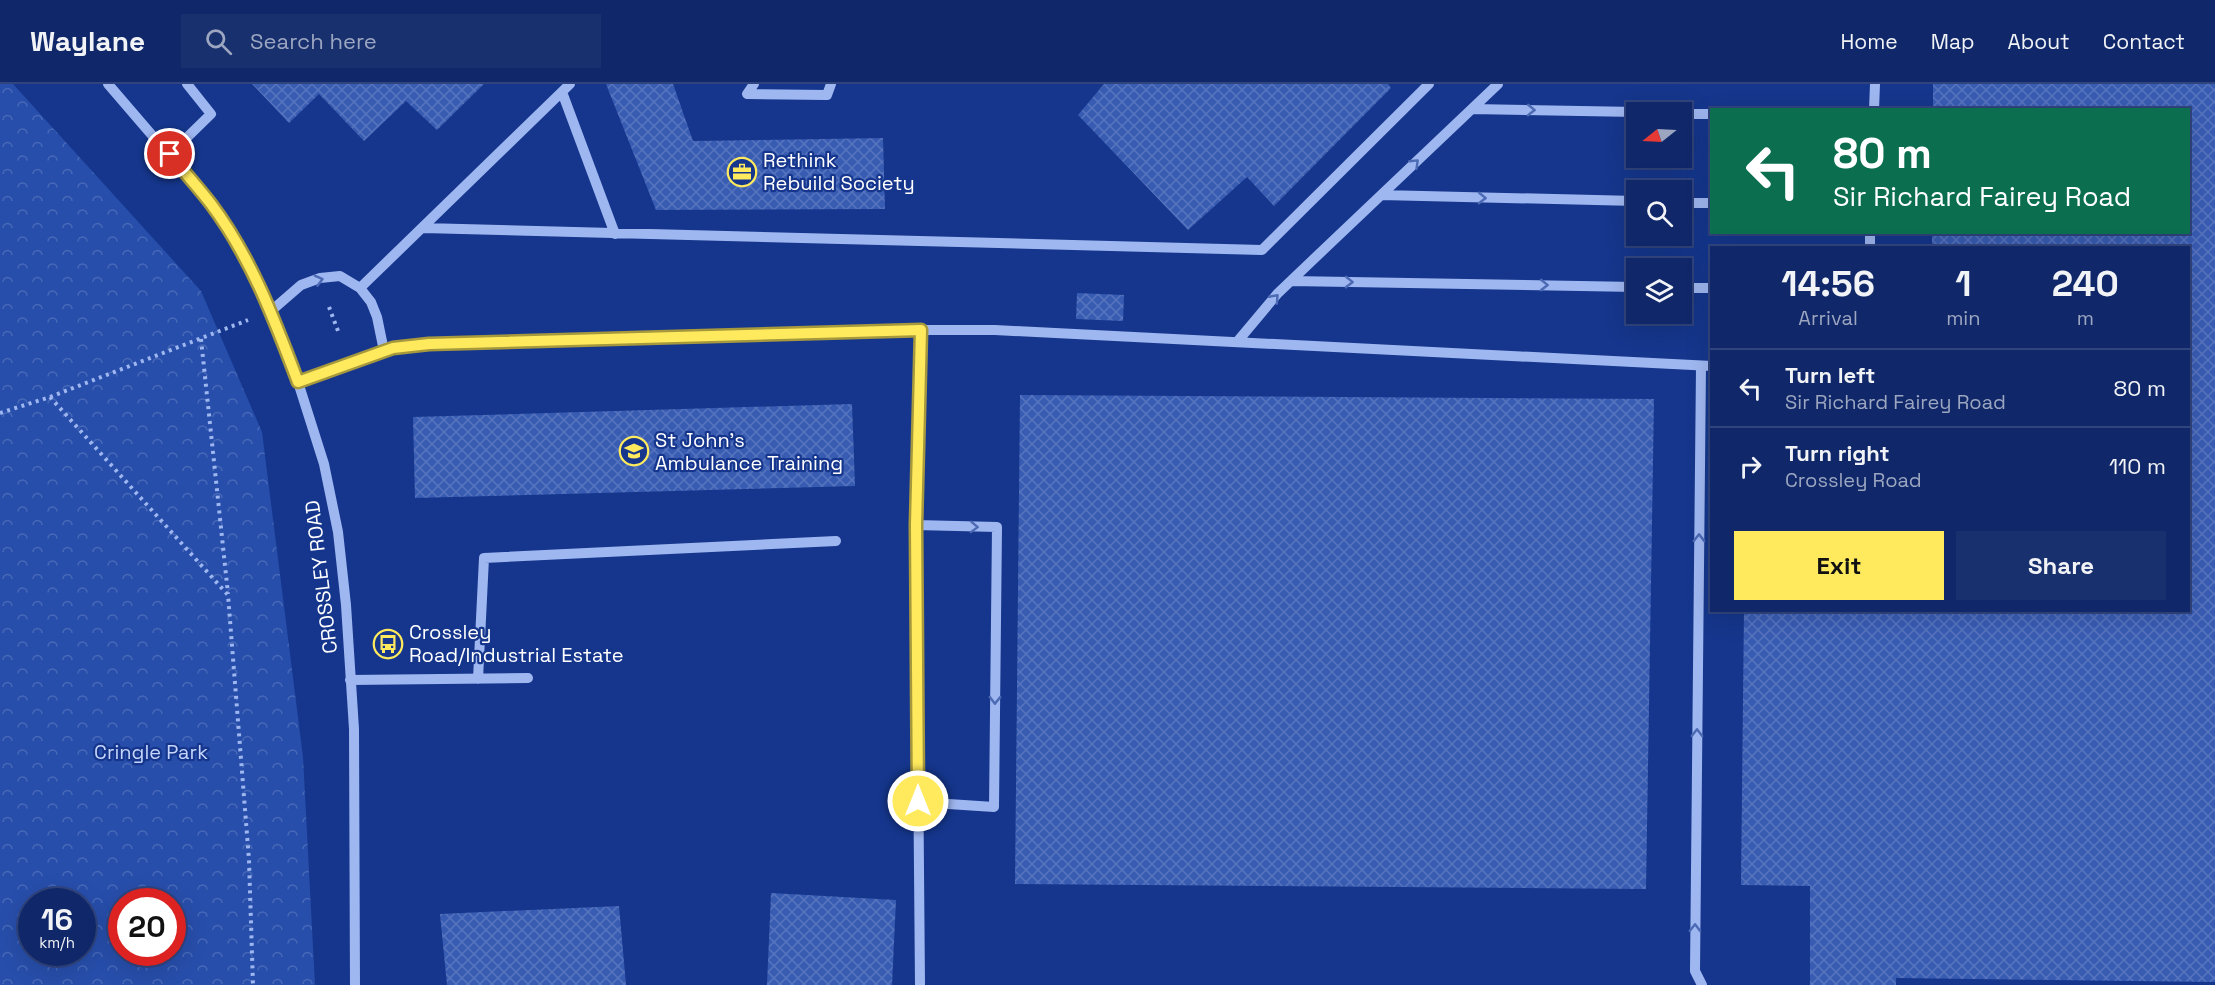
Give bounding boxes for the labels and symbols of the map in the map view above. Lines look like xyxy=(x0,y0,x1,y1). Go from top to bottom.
north arrow xyxy=(1626,102,1692,168)
one-way arrow xyxy=(1526,104,1535,116)
pin xyxy=(144,128,195,179)
place label: Rethink Rebuild Society xyxy=(763,147,915,196)
office icon: Rethink Rebuild Society xyxy=(726,156,758,188)
one-way arrow xyxy=(1409,159,1419,170)
one-way arrow xyxy=(1477,191,1486,204)
one-way arrow xyxy=(314,274,324,287)
one-way arrow xyxy=(1345,276,1354,288)
one-way arrow xyxy=(1540,279,1549,292)
one-way arrow xyxy=(1268,294,1279,305)
place label: St John's Ambulance Training xyxy=(655,427,843,476)
school or university icon: St John's Ambulance Training xyxy=(618,435,650,467)
street label: CROSSLEY ROAD xyxy=(299,499,343,655)
one-way arrow xyxy=(970,520,979,533)
one-way arrow xyxy=(1693,534,1705,543)
place label: Crossley Road/Industrial Estate xyxy=(409,619,624,668)
bus stop icon: Crossley Road/Industrial Estate xyxy=(372,628,404,660)
one-way arrow xyxy=(989,695,1001,704)
one-way arrow xyxy=(1691,729,1703,738)
park label: Cringle Park xyxy=(94,739,208,765)
position arrow xyxy=(886,769,950,833)
speed limit sign: 20 xyxy=(108,888,186,966)
one-way arrow xyxy=(1689,924,1701,933)

